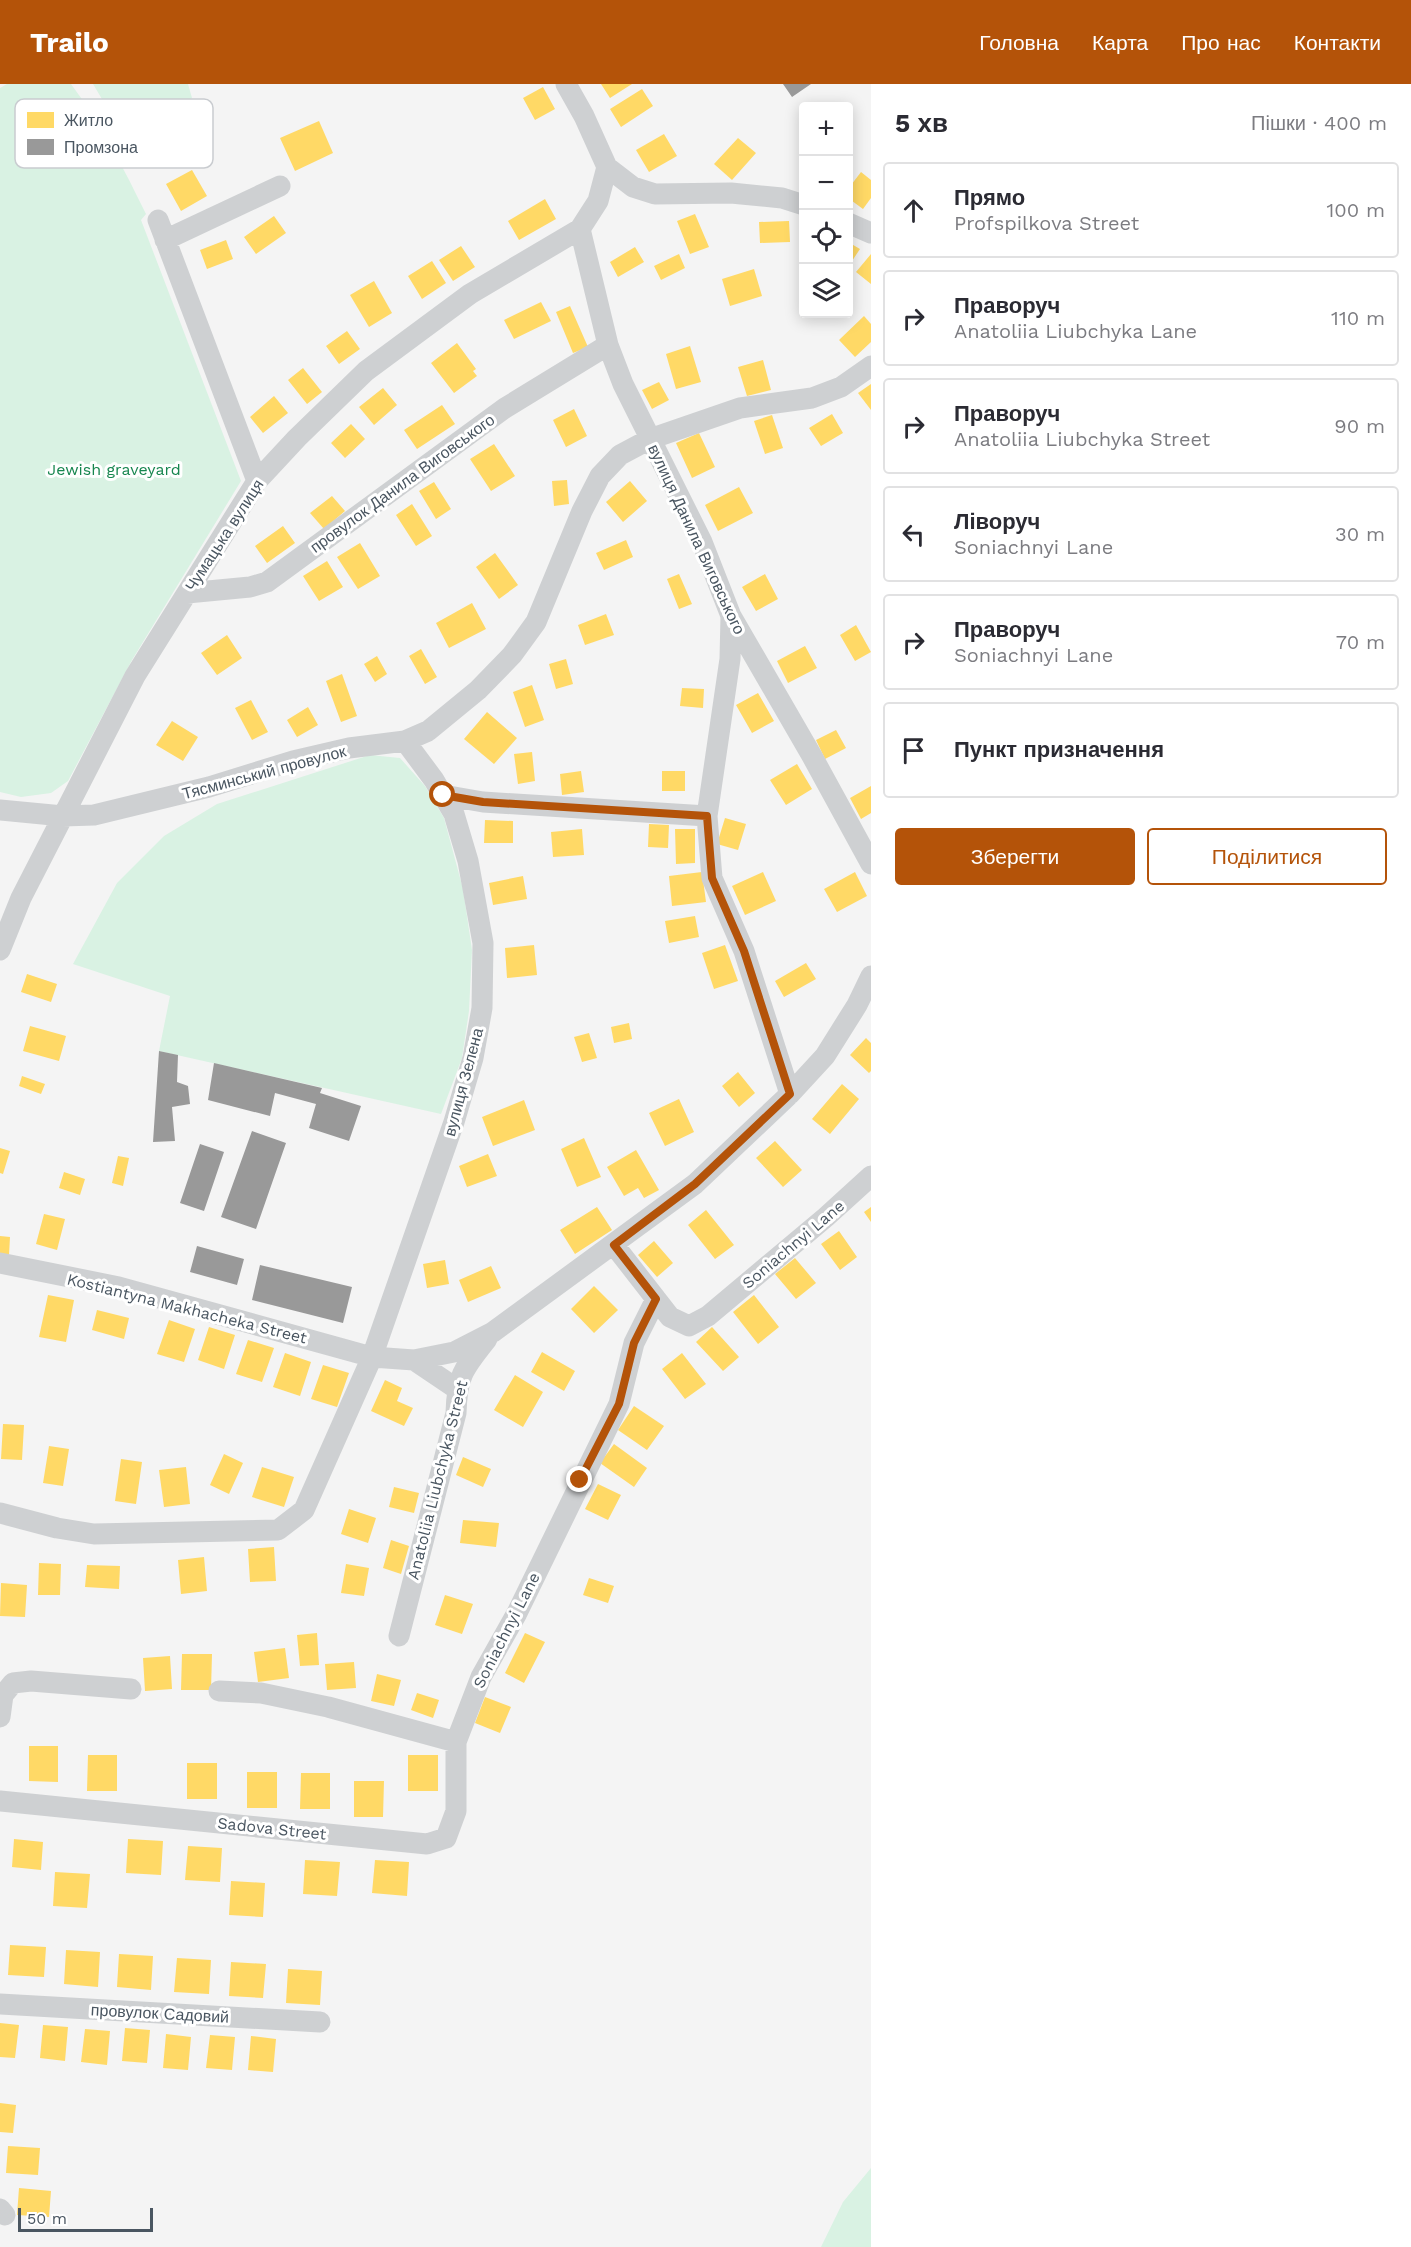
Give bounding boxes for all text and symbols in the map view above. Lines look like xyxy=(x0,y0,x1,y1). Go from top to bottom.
text: Trailo xyxy=(30,26,109,59)
text: Головна xyxy=(979,30,1059,55)
text: Карта xyxy=(1092,30,1148,55)
text: Про нас xyxy=(1181,30,1261,55)
text: Контакти xyxy=(1294,30,1381,55)
legend xyxy=(15,99,213,168)
map controls xyxy=(799,102,853,318)
button: + xyxy=(799,102,853,156)
text: 5 хв xyxy=(895,108,948,138)
text: Житло xyxy=(64,111,113,130)
text: Пішки · 400 m xyxy=(1251,111,1387,135)
text: Промзона xyxy=(64,138,138,157)
button: − xyxy=(799,156,853,210)
text: Прямо xyxy=(954,185,1025,210)
icon: ahead xyxy=(897,194,930,227)
text: 100 m xyxy=(1326,198,1385,222)
button: locate xyxy=(799,210,853,264)
text: Profspilkova Street xyxy=(954,211,1139,235)
button: layers xyxy=(799,264,853,318)
text: Праворуч xyxy=(954,293,1060,318)
icon: right xyxy=(897,302,930,335)
text: 110 m xyxy=(1331,306,1385,330)
text: Anatoliia Liubchyka Lane xyxy=(954,319,1197,343)
text: Праворуч xyxy=(954,401,1060,426)
street label: провулок Данила Виговського xyxy=(306,410,498,557)
icon: right xyxy=(897,410,930,443)
text: 90 m xyxy=(1334,414,1385,438)
text: Anatoliia Liubchyka Street xyxy=(954,427,1210,451)
street label: вулиця Данила Виговського xyxy=(644,441,749,637)
park label: Jewish graveyard xyxy=(47,460,181,479)
street label: Чумацька вулиця xyxy=(181,476,268,595)
text: Ліворуч xyxy=(954,509,1040,534)
icon: left xyxy=(897,518,930,551)
text: 30 m xyxy=(1335,522,1385,546)
text: Soniachnyi Lane xyxy=(954,535,1113,559)
text: Праворуч xyxy=(954,617,1060,642)
icon: right xyxy=(897,626,930,659)
text: 70 m xyxy=(1336,630,1385,654)
text: Soniachnyi Lane xyxy=(954,643,1113,667)
icon: arrive xyxy=(897,734,930,767)
text: Пункт призначення xyxy=(954,737,1164,762)
street label: Тясминський провулок xyxy=(180,741,349,803)
route start xyxy=(429,781,455,807)
button: Зберегти xyxy=(895,828,1135,885)
button: Поділитися xyxy=(1147,828,1387,885)
street label: вулиця Зелена xyxy=(440,1026,487,1138)
street label: Soniachnyi Lane xyxy=(738,1196,848,1293)
street label: Kostiantyna Makhacheka Street xyxy=(65,1269,309,1348)
street label: Anatoliia Liubchyka Street xyxy=(403,1378,472,1582)
route end xyxy=(566,1466,592,1492)
street label: Soniachnyi Lane xyxy=(469,1569,544,1691)
street label: Sadova Street xyxy=(217,1813,328,1844)
street label: провулок Садовий xyxy=(90,2000,230,2027)
scale bar xyxy=(18,2205,153,2232)
text: 50 m xyxy=(27,2209,67,2228)

